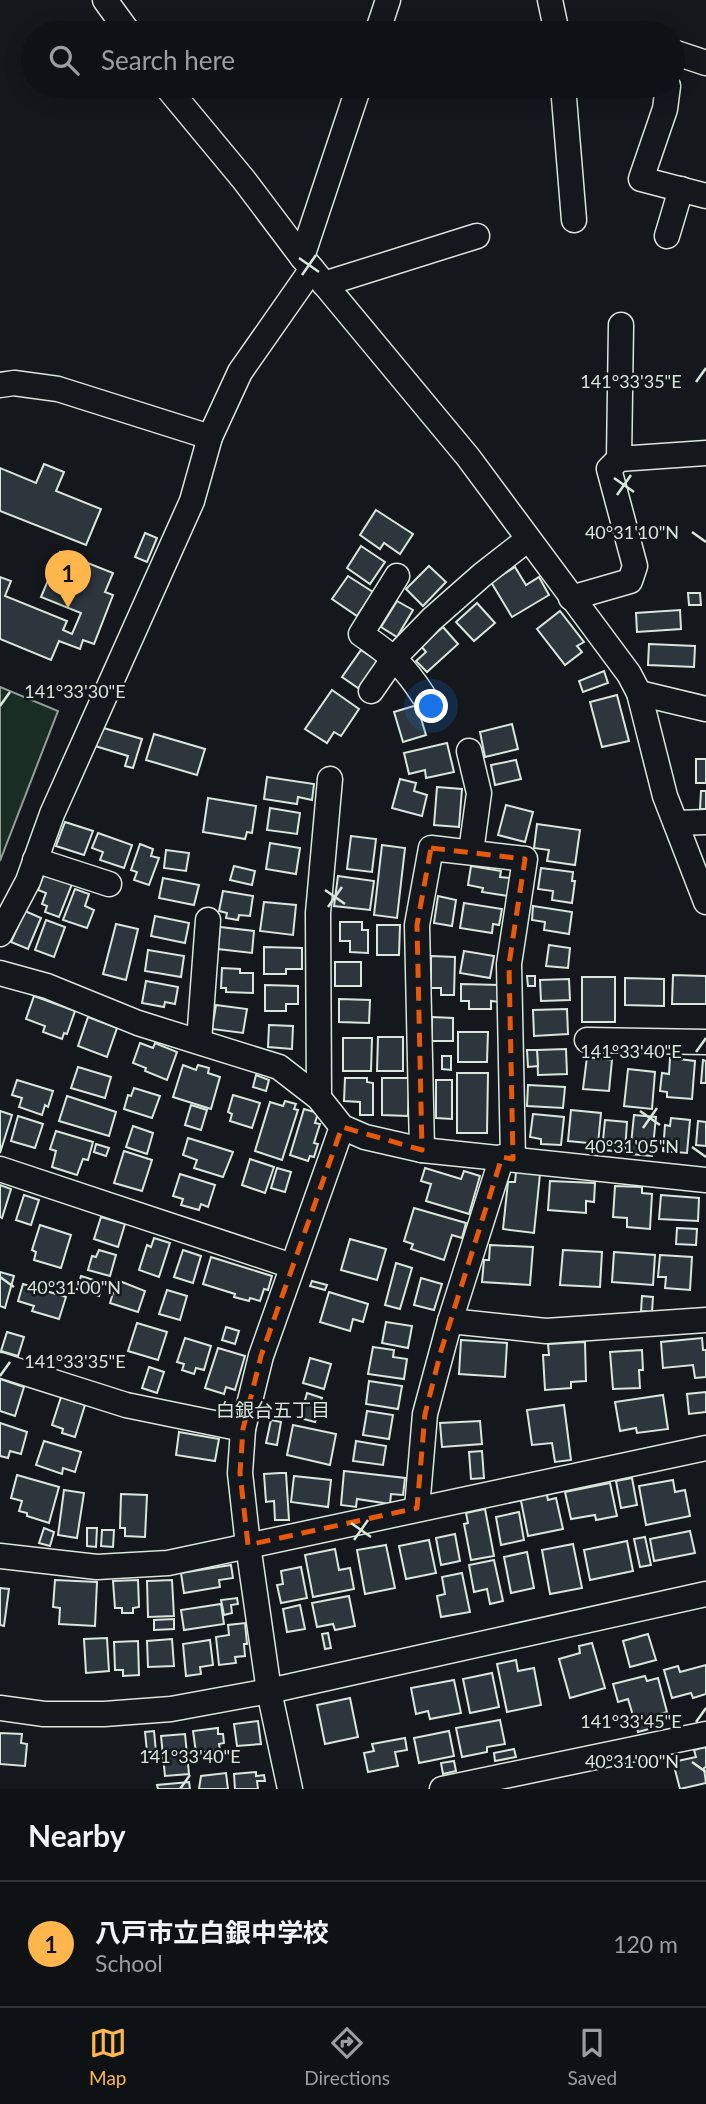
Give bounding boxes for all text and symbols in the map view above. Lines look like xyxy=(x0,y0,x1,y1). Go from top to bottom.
search box xyxy=(21,21,685,98)
icon: search xyxy=(45,41,83,79)
text: Search here xyxy=(101,44,235,76)
text: 141°33'35"E xyxy=(580,370,682,392)
text: 40°31'10"N xyxy=(585,521,679,543)
pin: 1 xyxy=(45,550,91,608)
text: 141°33'30"E xyxy=(24,680,126,702)
your location xyxy=(414,689,448,723)
text: 141°33'40"E xyxy=(580,1040,682,1062)
text: 40°31'05"N xyxy=(585,1135,679,1157)
text: 40°31'00"N xyxy=(27,1276,121,1298)
text: 141°33'35"E xyxy=(24,1350,126,1372)
district label: 白銀台五丁目 xyxy=(216,1398,330,1421)
text: 141°33'45"E xyxy=(580,1710,682,1732)
text: 141°33'40"E xyxy=(139,1745,241,1767)
text: 40°31'00"N xyxy=(585,1750,679,1772)
text: Nearby xyxy=(28,1817,126,1853)
text: 八戸市立白銀中学校 xyxy=(95,1916,329,1948)
text: 1 xyxy=(44,1930,58,1958)
text: 120 m xyxy=(613,1930,678,1958)
text: School xyxy=(95,1949,163,1977)
tab: Map xyxy=(89,2024,127,2089)
tab: Directions xyxy=(304,2024,390,2089)
tab: Saved xyxy=(568,2024,617,2089)

